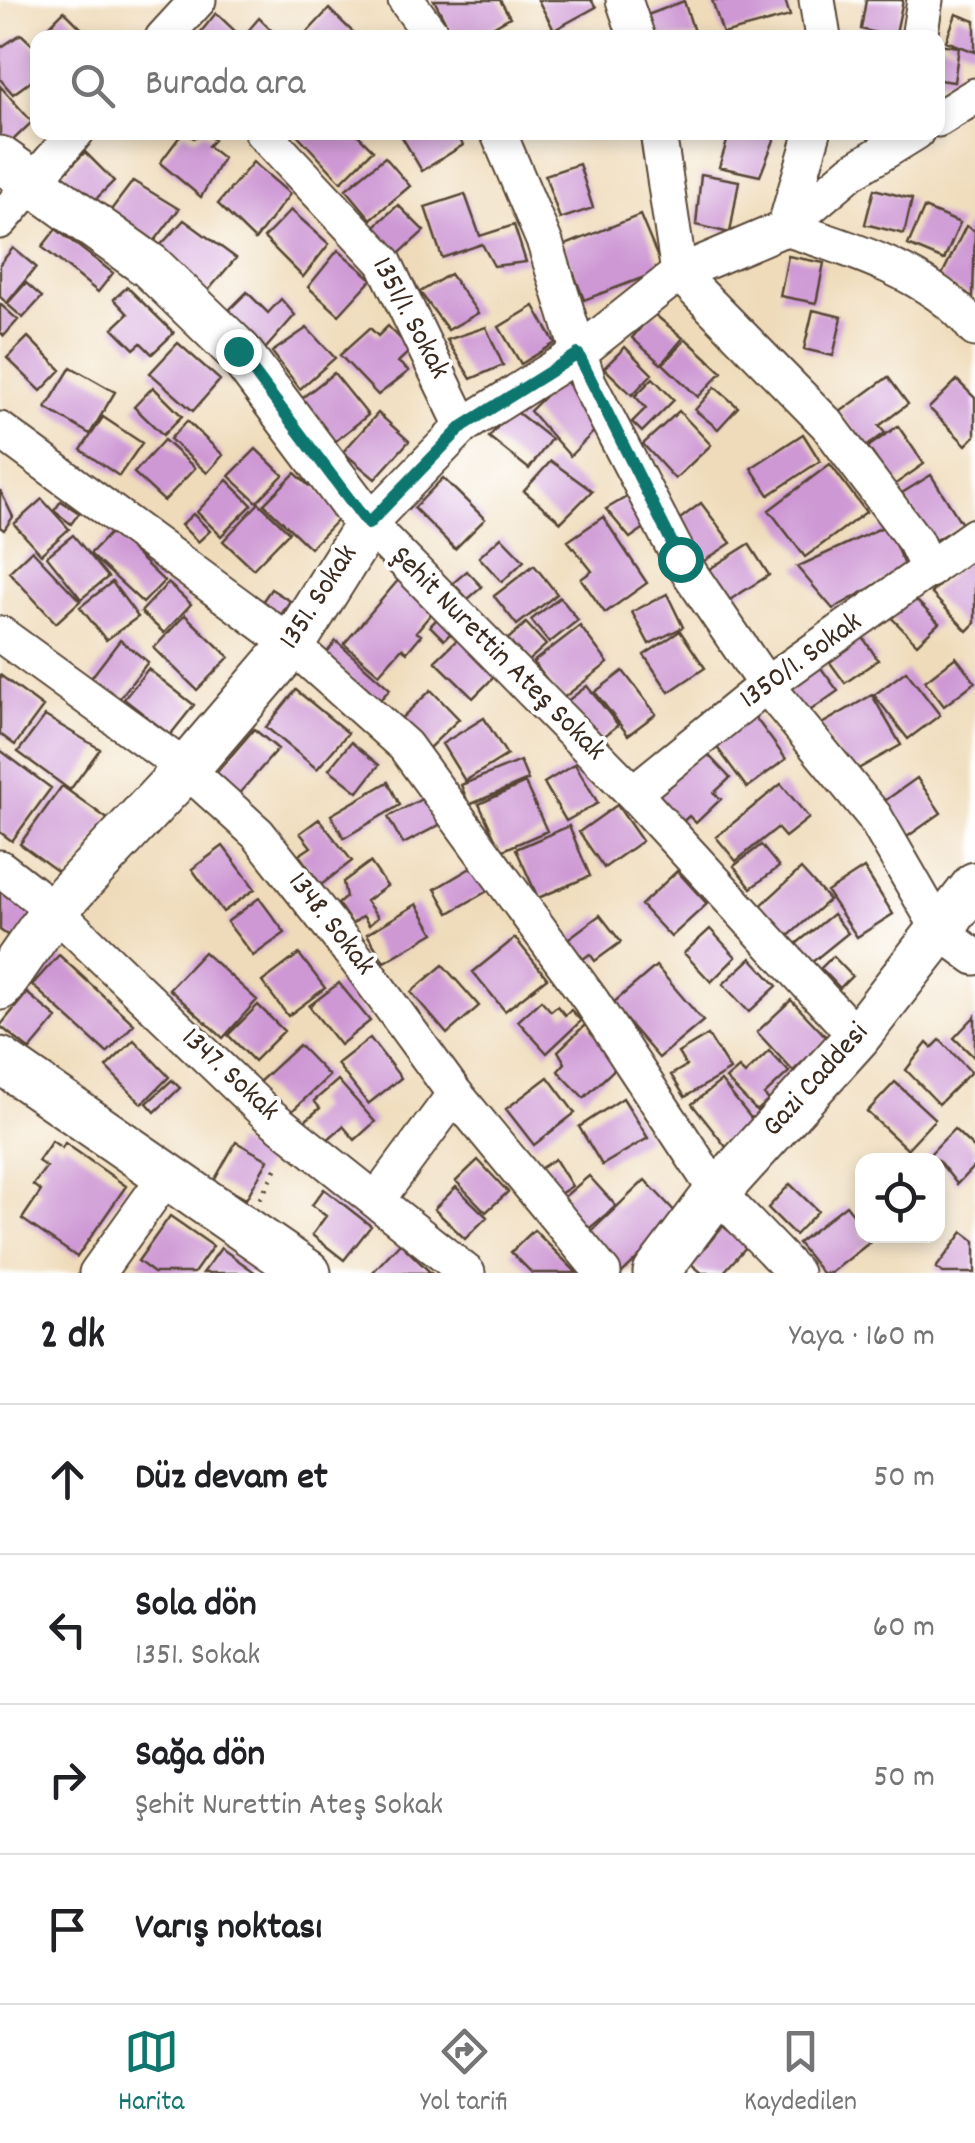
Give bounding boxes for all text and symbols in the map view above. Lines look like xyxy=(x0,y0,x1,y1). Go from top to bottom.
search box xyxy=(30,30,945,140)
icon: search xyxy=(65,58,120,113)
text: Burada ara xyxy=(145,58,305,113)
street label: 1351/1. Sokak xyxy=(359,250,459,388)
route end xyxy=(216,329,262,375)
street label: 1351. Sokak xyxy=(270,537,370,659)
route start xyxy=(658,537,704,583)
street label: Şehit Nurettin Ateş Sokak xyxy=(380,538,614,772)
street label: 1350/1. Sokak xyxy=(732,603,872,721)
street label: 1348. Sokak xyxy=(276,864,384,986)
street label: Gazi Caddesi xyxy=(754,1014,880,1148)
street label: 1347. Sokak xyxy=(170,1019,288,1133)
map controls xyxy=(855,1153,945,1243)
button: locate xyxy=(855,1153,945,1243)
text: 2 dk xyxy=(40,1308,105,1368)
text: Yaya · 160 m xyxy=(789,1315,935,1361)
icon: ahead xyxy=(40,1452,95,1507)
text: Düz devam et xyxy=(135,1452,328,1507)
text: 50 m xyxy=(873,1456,935,1502)
text: Sola dön xyxy=(135,1579,257,1634)
icon: left xyxy=(40,1602,95,1657)
text: 60 m xyxy=(873,1606,935,1652)
text: 1351. Sokak xyxy=(135,1634,260,1680)
text: Sağa dön xyxy=(135,1729,265,1784)
icon: right xyxy=(40,1752,95,1807)
text: 50 m xyxy=(873,1756,935,1802)
text: Şehit Nurettin Ateş Sokak xyxy=(135,1784,443,1830)
icon: arrive xyxy=(40,1902,95,1957)
text: Varış noktası xyxy=(135,1902,322,1957)
tab: Harita xyxy=(118,2024,184,2124)
tab: Yol tarifi xyxy=(420,2024,508,2124)
tab: Kaydedilen xyxy=(744,2024,857,2124)

